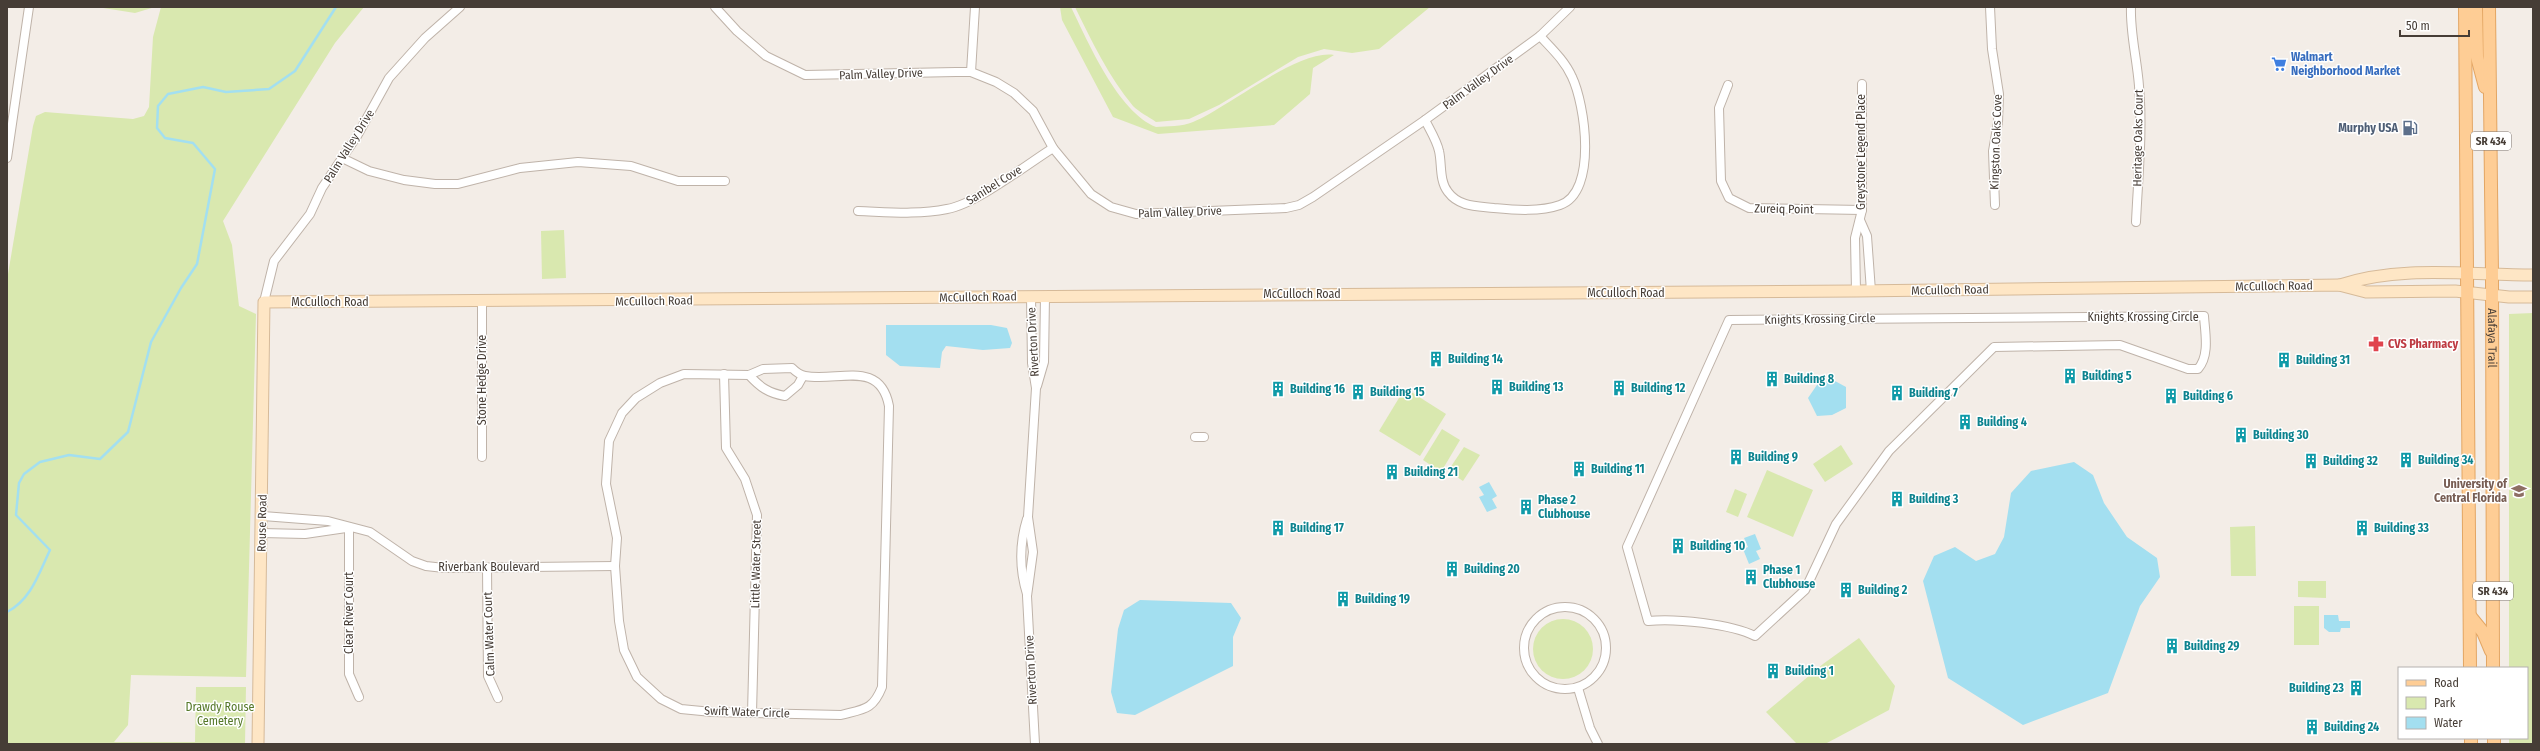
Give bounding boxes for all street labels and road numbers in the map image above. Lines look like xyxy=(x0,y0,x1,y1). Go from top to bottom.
street label: Palm Valley Drive xyxy=(1440,52,1516,112)
street label: Palm Valley Drive xyxy=(839,66,923,82)
street label: Heritage Oaks Court xyxy=(2130,89,2146,187)
street label: Greystone Legend Place xyxy=(1854,94,1868,210)
street label: Kingston Oaks Cove xyxy=(1987,94,2005,190)
street label: Palm Valley Drive xyxy=(321,107,377,185)
road number: SR 434 xyxy=(2471,132,2511,150)
street label: Sanibel Cove xyxy=(964,162,1024,208)
street label: Zureiq Point xyxy=(1754,201,1814,217)
street label: Palm Valley Drive xyxy=(1138,204,1222,220)
street label: McCulloch Road xyxy=(2235,278,2313,294)
street label: McCulloch Road xyxy=(1911,282,1989,298)
street label: McCulloch Road xyxy=(1587,286,1665,300)
street label: McCulloch Road xyxy=(1263,287,1341,301)
street label: McCulloch Road xyxy=(939,289,1017,305)
street label: McCulloch Road xyxy=(615,293,693,309)
street label: McCulloch Road xyxy=(291,295,369,309)
street label: Riverton Drive xyxy=(1024,307,1042,377)
street label: Alafaya Trail xyxy=(2485,308,2499,368)
street label: Knights Krossing Circle xyxy=(2087,310,2199,324)
street label: Knights Krossing Circle xyxy=(1764,311,1876,327)
street label: Stone Hedge Drive xyxy=(475,335,489,425)
street label: Rouse Road xyxy=(254,494,270,552)
street label: Little Water Street xyxy=(748,520,764,608)
street label: Riverbank Boulevard xyxy=(438,560,540,574)
street label: Clear River Court xyxy=(342,572,356,654)
road number: SR 434 xyxy=(2473,582,2513,600)
street label: Calm Water Court xyxy=(481,591,497,677)
street label: Riverton Drive xyxy=(1022,635,1040,705)
street label: Swift Water Circle xyxy=(704,704,790,720)

